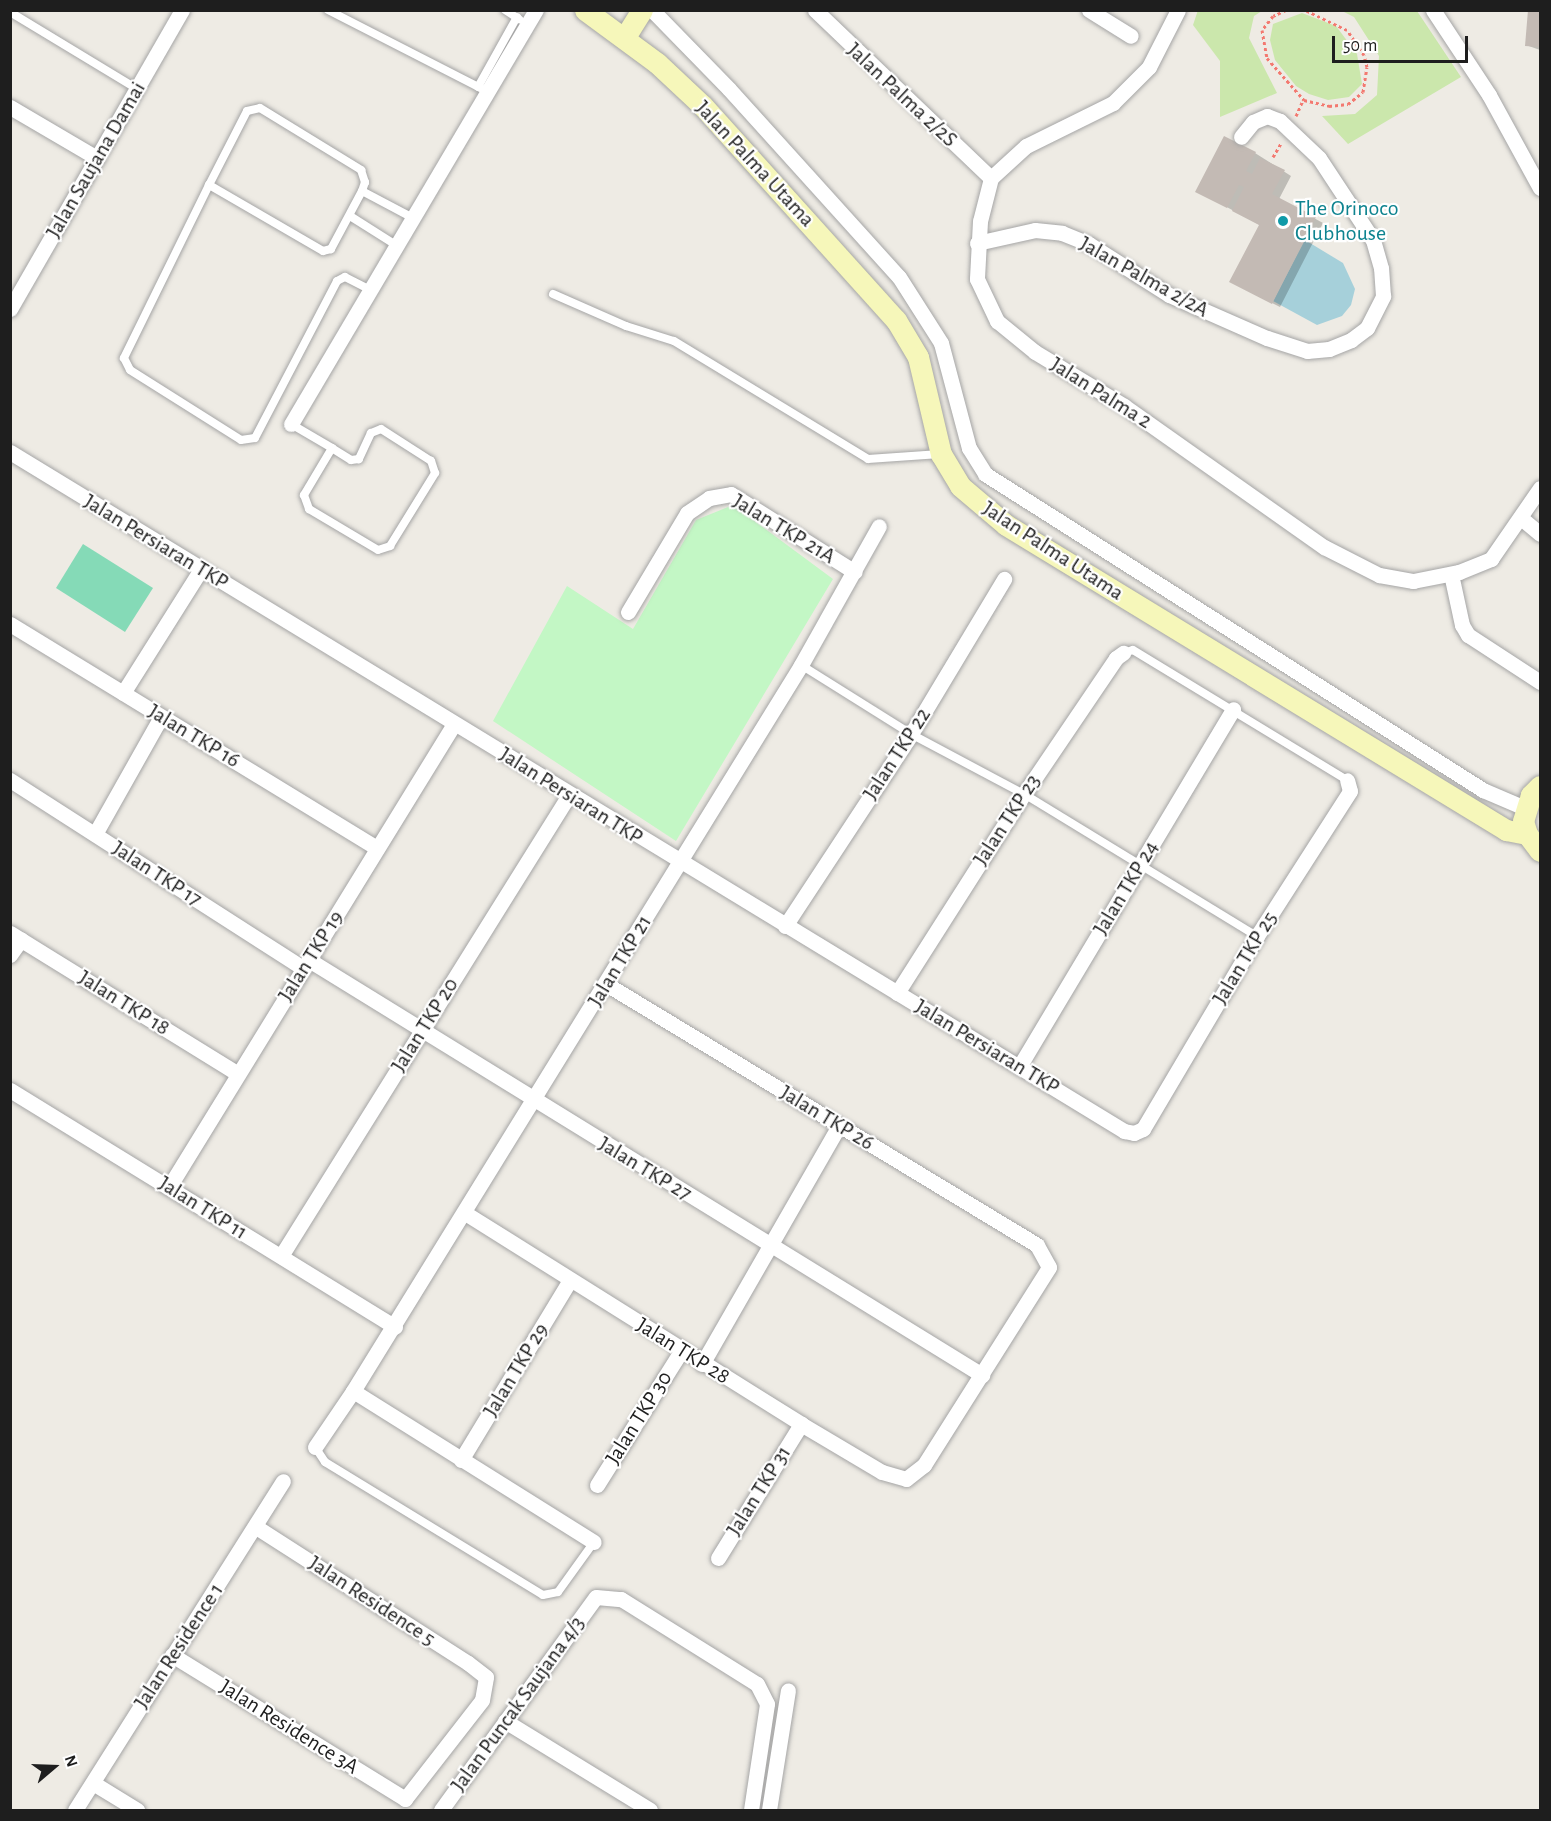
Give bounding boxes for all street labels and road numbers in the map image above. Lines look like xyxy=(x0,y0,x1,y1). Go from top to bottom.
street label: Jalan Palma 2/2S xyxy=(841,37,963,153)
street label: Jalan Saujana Damai xyxy=(40,77,152,243)
street label: Jalan Palma Utama xyxy=(690,95,820,233)
street label: Jalan Palma 2/2A xyxy=(1075,231,1213,323)
street label: Jalan Palma 2 xyxy=(1045,351,1157,435)
street label: Jalan Persiaran TKP xyxy=(79,488,233,596)
street label: Jalan TKP 21A xyxy=(728,488,840,570)
street label: Jalan Palma Utama xyxy=(977,495,1129,607)
street label: Jalan TKP 16 xyxy=(143,698,245,774)
street label: Jalan TKP 22 xyxy=(857,703,937,805)
street label: Jalan Persiaran TKP xyxy=(494,741,648,851)
street label: Jalan TKP 23 xyxy=(968,769,1046,871)
street label: Jalan TKP 17 xyxy=(107,835,207,913)
street label: Jalan TKP 24 xyxy=(1088,836,1164,940)
street label: Jalan TKP 19 xyxy=(273,905,349,1007)
street label: Jalan TKP 25 xyxy=(1207,907,1283,1009)
street label: Jalan TKP 21 xyxy=(582,910,658,1012)
street label: Jalan TKP 18 xyxy=(73,965,175,1041)
street label: Jalan TKP 20 xyxy=(386,973,464,1077)
street label: Jalan Persiaran TKP xyxy=(910,993,1064,1101)
street label: Jalan TKP 26 xyxy=(775,1080,879,1156)
street label: Jalan TKP 27 xyxy=(594,1131,696,1207)
street label: Jalan TKP 11 xyxy=(154,1170,252,1246)
street label: Jalan TKP 28 xyxy=(631,1312,735,1390)
street label: Jalan TKP 29 xyxy=(478,1318,554,1422)
street label: Jalan TKP 30 xyxy=(600,1366,678,1470)
street label: Jalan TKP 31 xyxy=(721,1441,797,1541)
street label: Jalan Residence 5 xyxy=(303,1550,441,1652)
street label: Jalan Residence 1 xyxy=(129,1578,229,1714)
street label: Jalan Puncak Saujana 4/3 xyxy=(445,1611,591,1797)
street label: Jalan Residence 3A xyxy=(215,1674,363,1780)

